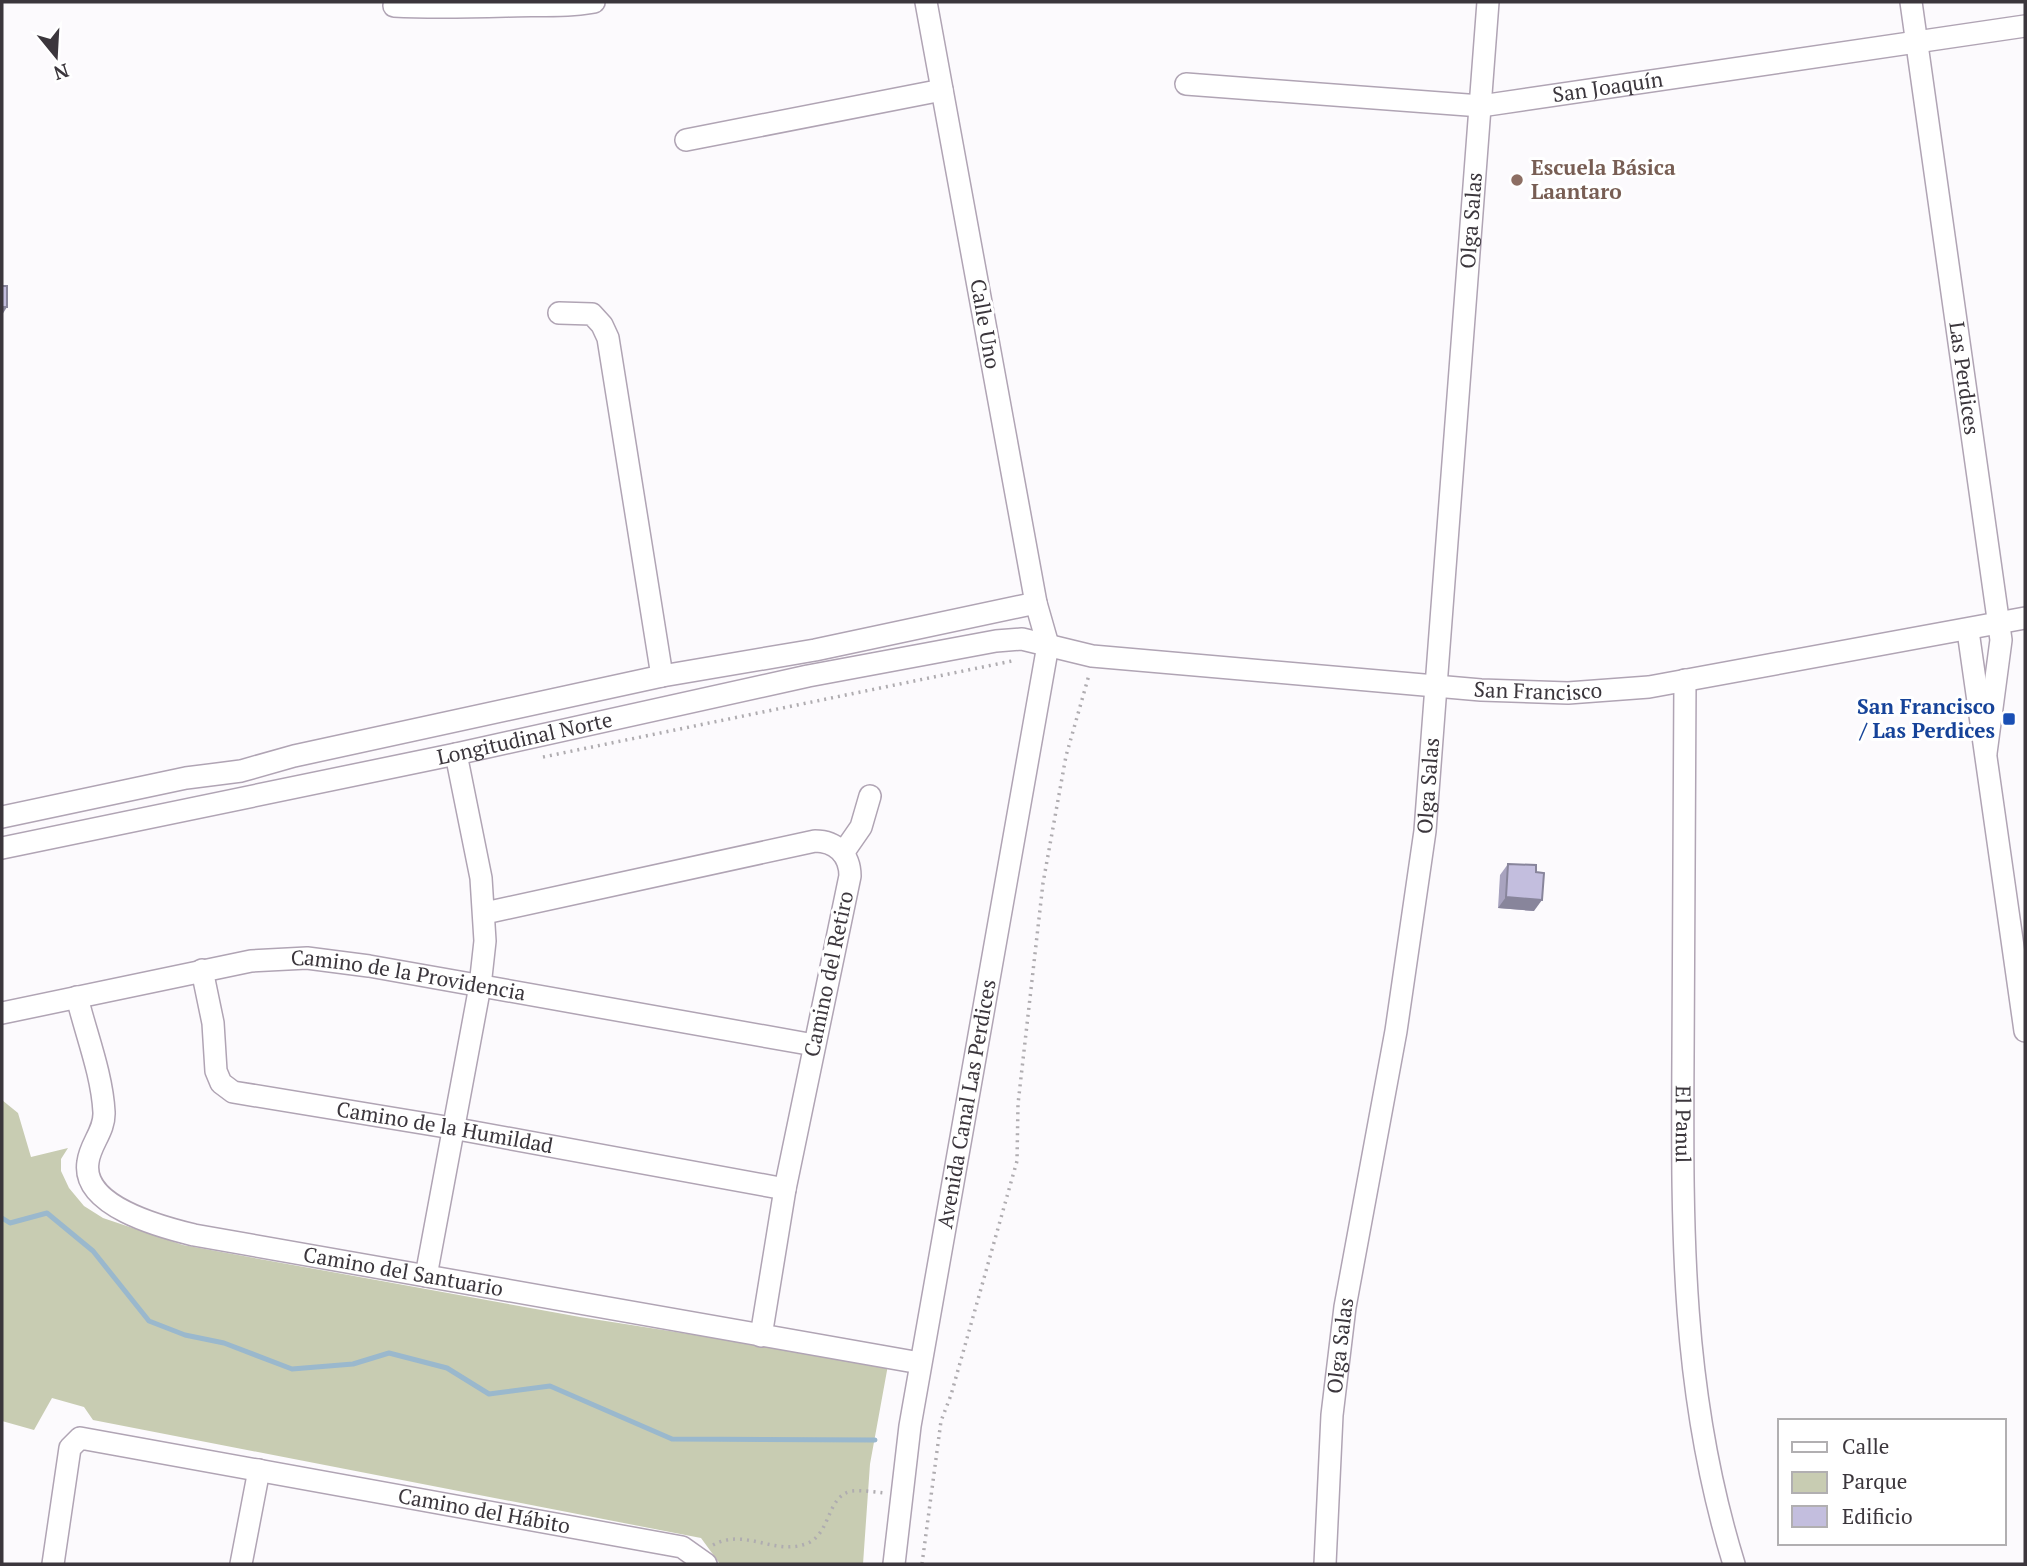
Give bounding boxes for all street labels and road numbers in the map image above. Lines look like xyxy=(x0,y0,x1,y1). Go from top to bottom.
street label: San Joaquín xyxy=(1551,64,1665,108)
street label: Olga Salas xyxy=(1453,171,1488,270)
street label: Calle Uno xyxy=(964,277,1008,371)
street label: Las Perdices xyxy=(1943,320,1987,437)
street label: San Francisco xyxy=(1473,674,1603,706)
street label: Longitudinal Norte xyxy=(434,705,615,771)
street label: Olga Salas xyxy=(1410,737,1445,835)
street label: Camino del Retiro xyxy=(797,888,859,1059)
street label: Camino de la Providencia xyxy=(290,943,528,1007)
street label: Avenida Canal Las Perdices xyxy=(930,977,1002,1231)
street label: El Panul xyxy=(1670,1085,1698,1163)
street label: Camino de la Humildad xyxy=(335,1094,556,1159)
street label: Camino del Santuario xyxy=(301,1240,505,1302)
street label: Olga Salas xyxy=(1320,1295,1359,1395)
street label: Camino del Hábito xyxy=(396,1481,573,1540)

